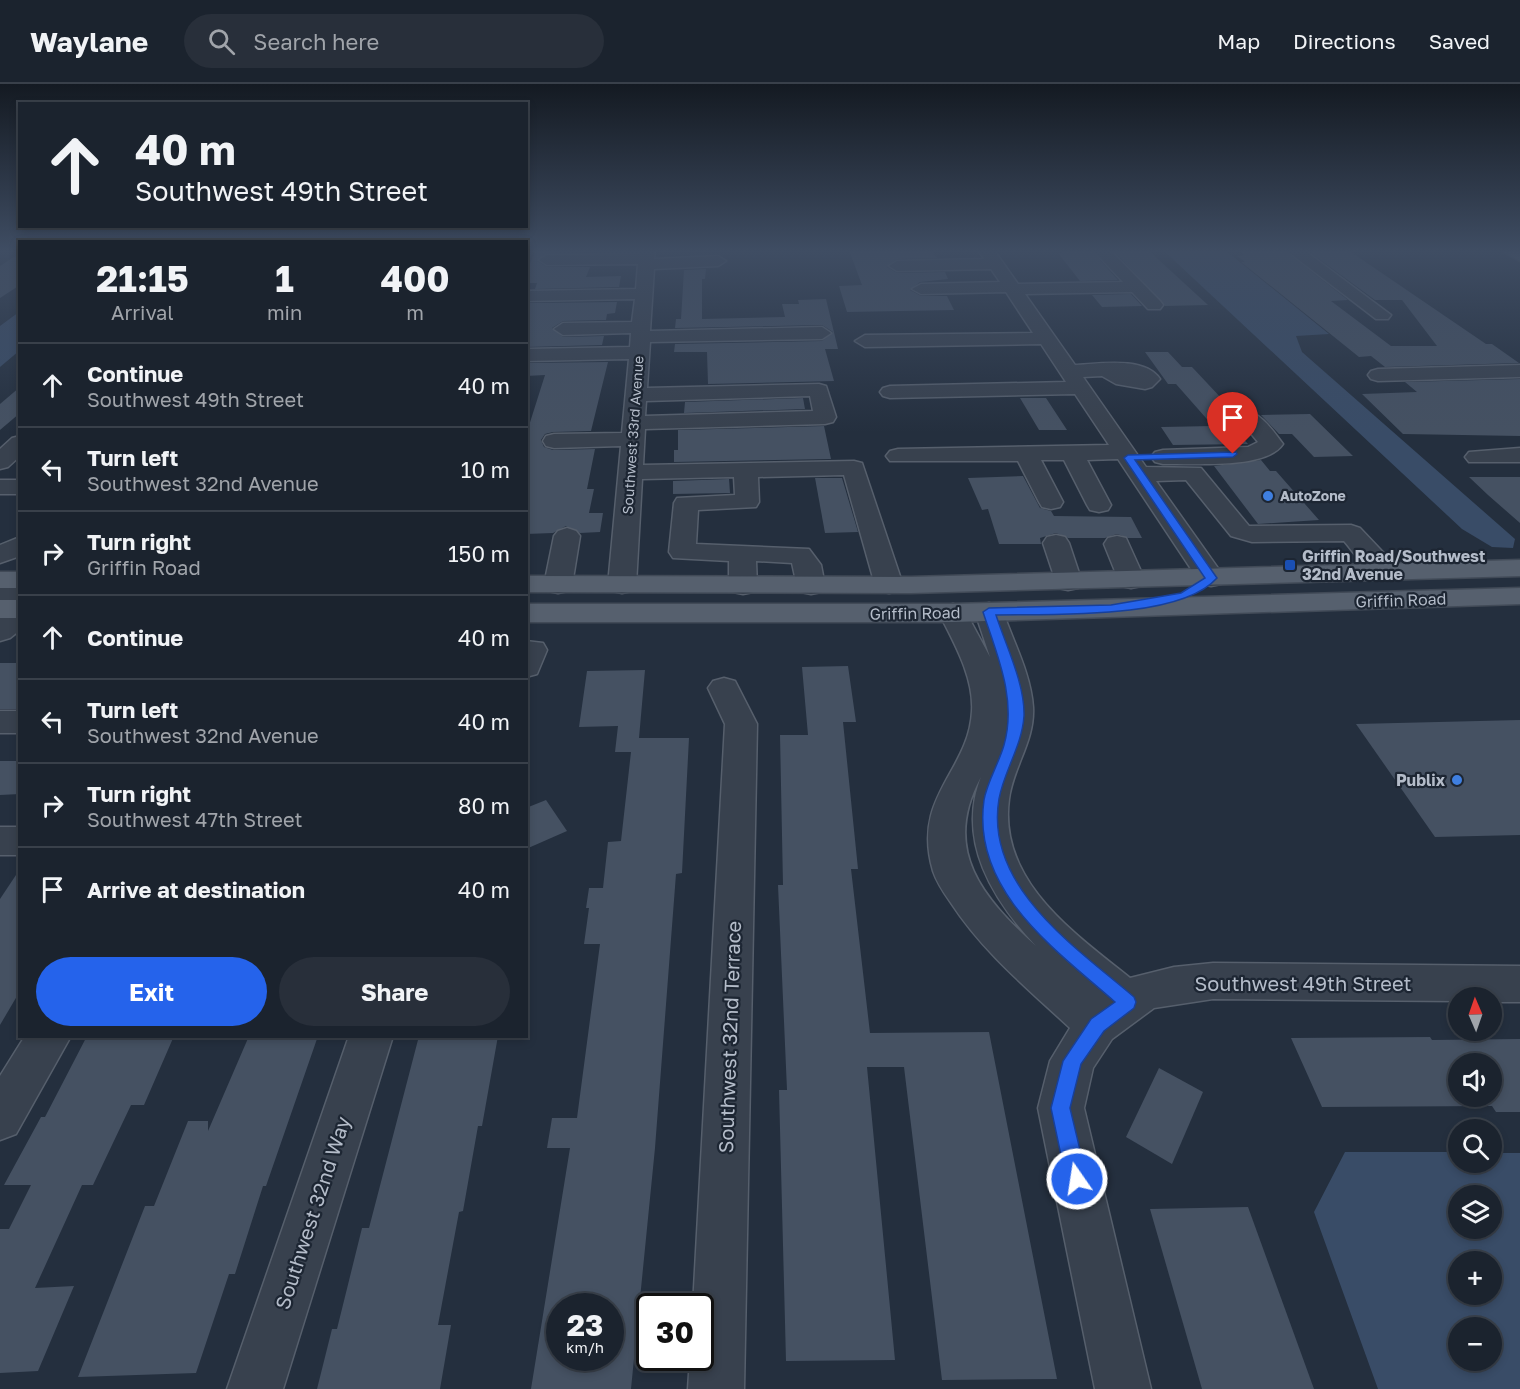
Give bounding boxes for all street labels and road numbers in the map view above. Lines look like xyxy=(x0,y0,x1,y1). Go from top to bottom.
street label: Southwest 33rd Avenue xyxy=(618,355,647,515)
street label: Griffin Road xyxy=(1355,588,1447,612)
street label: Griffin Road xyxy=(869,602,961,624)
street label: Southwest 32nd Terrace xyxy=(713,920,745,1154)
street label: Southwest 49th Street xyxy=(1195,971,1412,995)
street label: Southwest 32nd Way xyxy=(269,1113,355,1312)

